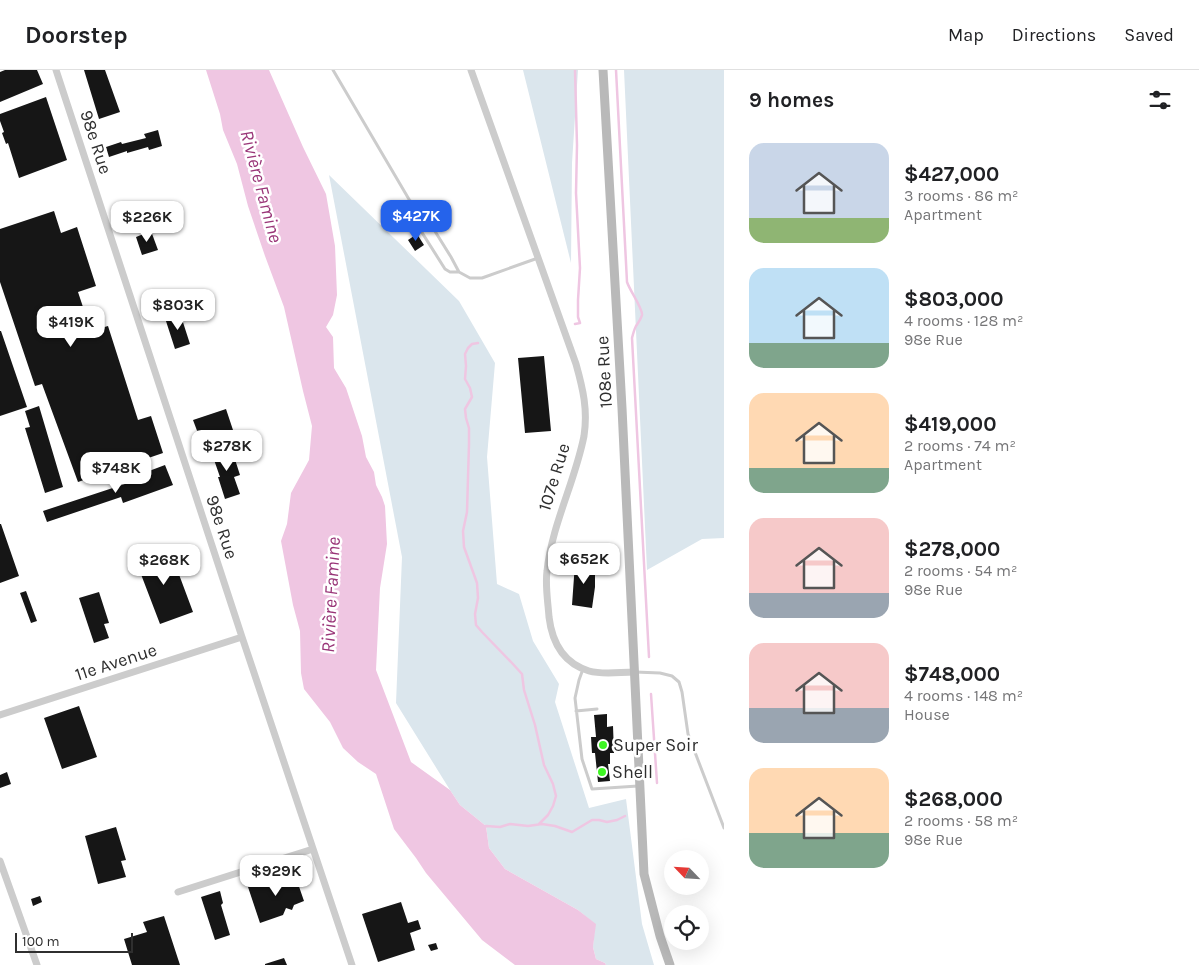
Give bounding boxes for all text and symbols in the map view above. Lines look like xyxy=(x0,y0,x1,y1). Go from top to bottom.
text: Doorstep xyxy=(25,21,128,49)
text: Map xyxy=(948,24,984,46)
text: Directions xyxy=(1012,24,1096,46)
text: Saved xyxy=(1124,24,1174,46)
icon: filters xyxy=(1146,86,1174,114)
text: 9 homes xyxy=(749,88,834,112)
street label: 98e Rue xyxy=(75,107,117,177)
water label: Rivière Famine xyxy=(235,127,287,245)
text: $427,000 xyxy=(904,162,999,186)
icon: home xyxy=(789,163,849,223)
text: 3 rooms · 86 m² xyxy=(904,186,1019,205)
pin: $226K xyxy=(112,200,182,243)
pin: $427K xyxy=(381,200,451,242)
text: Apartment xyxy=(904,205,982,224)
text: $427K xyxy=(392,206,440,225)
text: $226K xyxy=(122,207,172,226)
text: $803,000 xyxy=(904,287,1004,311)
pin: $803K xyxy=(143,288,213,331)
icon: home xyxy=(789,288,849,348)
text: $803K xyxy=(152,295,204,314)
pin: $419K xyxy=(36,306,106,348)
text: 4 rooms · 128 m² xyxy=(904,311,1023,330)
text: $419K xyxy=(48,312,94,331)
text: 98e Rue xyxy=(904,330,963,349)
street label: 108e Rue xyxy=(591,335,617,409)
text: $419,000 xyxy=(904,412,996,436)
icon: home xyxy=(789,413,849,473)
pin: $278K xyxy=(192,430,262,472)
text: $278K xyxy=(202,436,252,455)
text: 2 rooms · 74 m² xyxy=(904,436,1016,455)
street label: 107e Rue xyxy=(533,440,575,514)
pin: $748K xyxy=(81,452,151,494)
text: Apartment xyxy=(904,455,982,474)
text: $748K xyxy=(91,458,141,477)
street label: 98e Rue xyxy=(201,492,243,562)
water label: Rivière Famine xyxy=(317,536,345,653)
text: $278,000 xyxy=(904,537,1000,561)
icon: home xyxy=(789,538,849,598)
pin: $652K xyxy=(549,542,619,585)
pin: $268K xyxy=(129,544,199,586)
text: $652K xyxy=(559,549,609,568)
text: $268K xyxy=(138,550,190,569)
text: 2 rooms · 54 m² xyxy=(904,561,1017,580)
text: 98e Rue xyxy=(904,580,963,599)
street label: 11e Avenue xyxy=(72,638,160,686)
text: $748,000 xyxy=(904,662,1000,686)
icon: home xyxy=(789,663,849,723)
text: 4 rooms · 148 m² xyxy=(904,686,1023,705)
text: House xyxy=(904,705,950,724)
place label: Super Soir xyxy=(613,734,698,756)
marker: Super Soir xyxy=(597,739,609,751)
place label: Shell xyxy=(612,761,653,783)
marker: Shell xyxy=(596,766,608,778)
text: $268,000 xyxy=(904,787,1003,811)
icon: home xyxy=(789,788,849,848)
text: 2 rooms · 58 m² xyxy=(904,811,1018,830)
text: 98e Rue xyxy=(904,830,963,849)
north arrow xyxy=(664,850,709,895)
map controls xyxy=(664,850,709,950)
pin: $929K xyxy=(241,854,311,897)
text: $929K xyxy=(251,861,301,880)
button: locate xyxy=(664,905,709,950)
scale bar xyxy=(15,930,132,953)
text: 100 m xyxy=(22,933,60,950)

